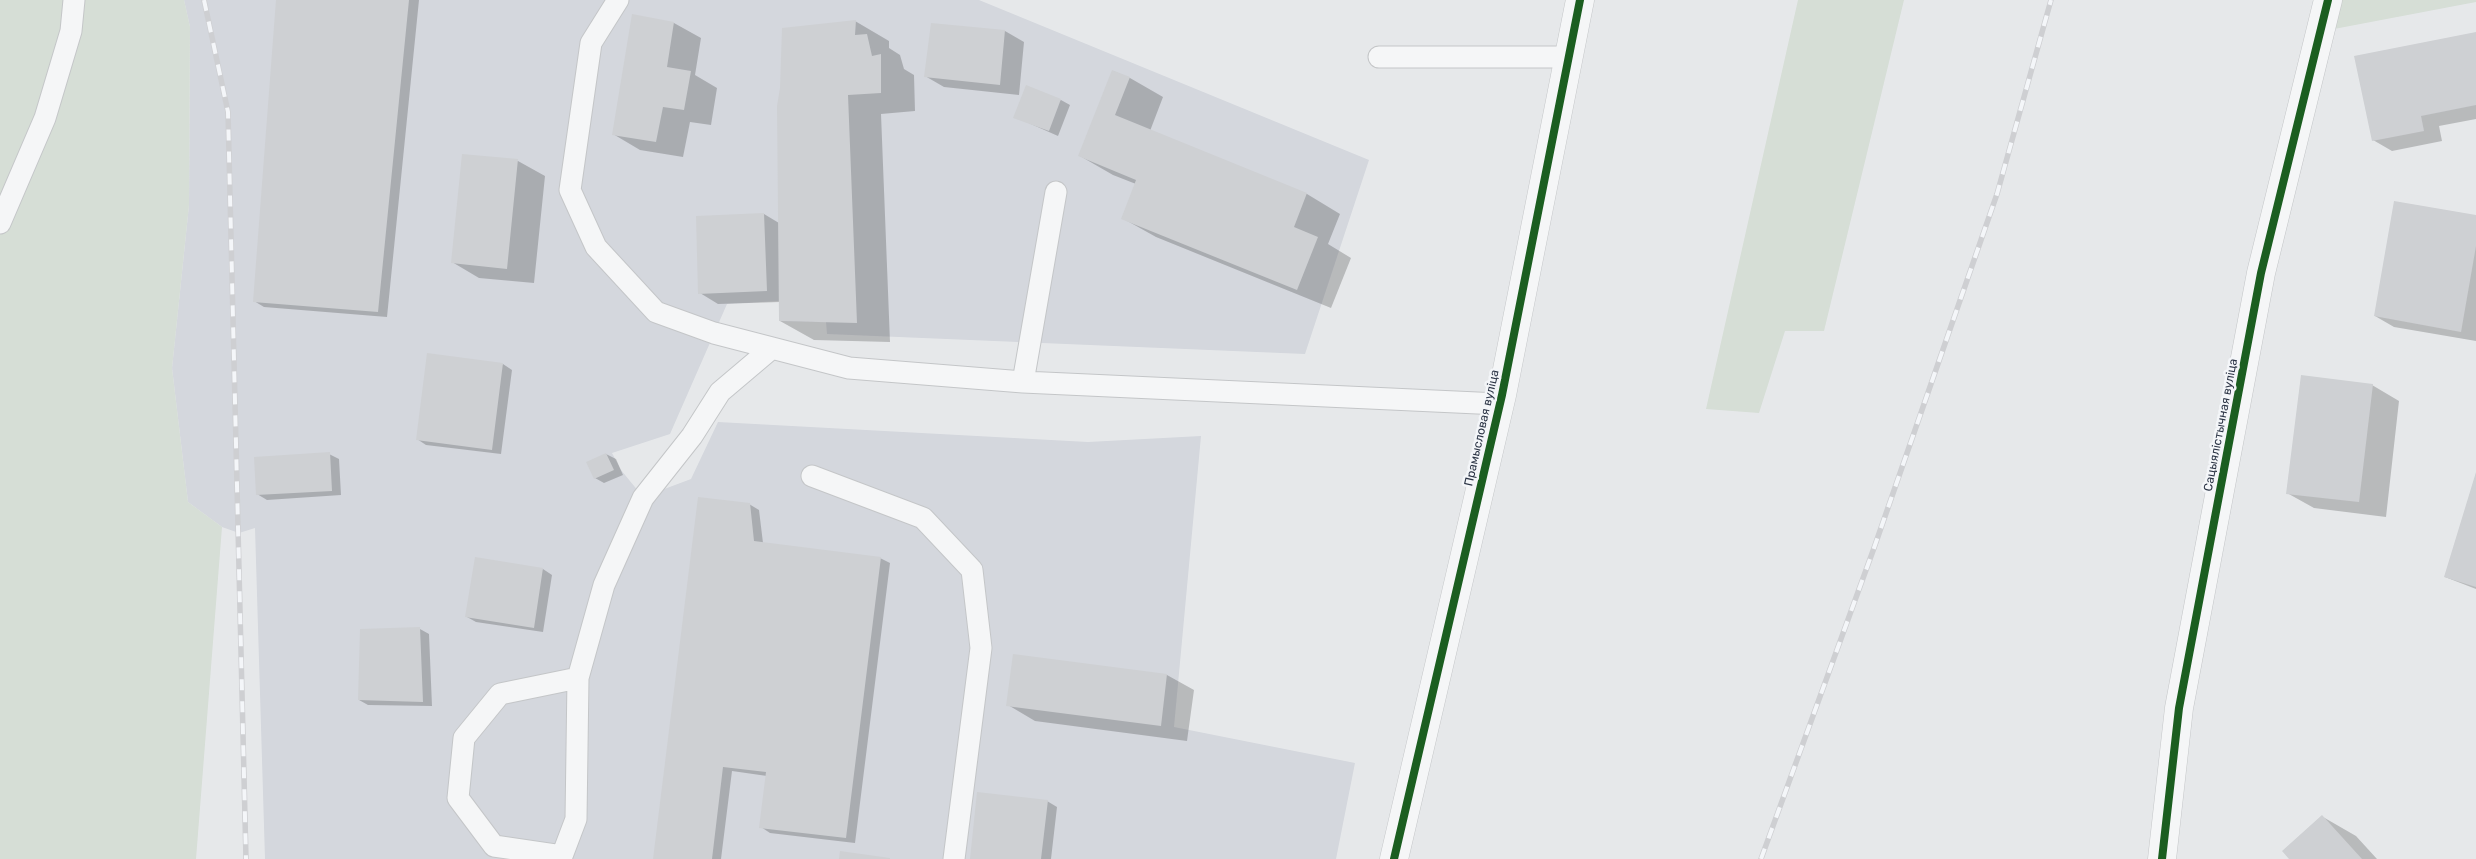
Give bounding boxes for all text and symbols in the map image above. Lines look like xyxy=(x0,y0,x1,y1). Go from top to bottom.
street label: Сацыялістычная вуліца xyxy=(2201,357,2241,493)
street label: Прамысловая вуліца xyxy=(1462,368,1502,488)

